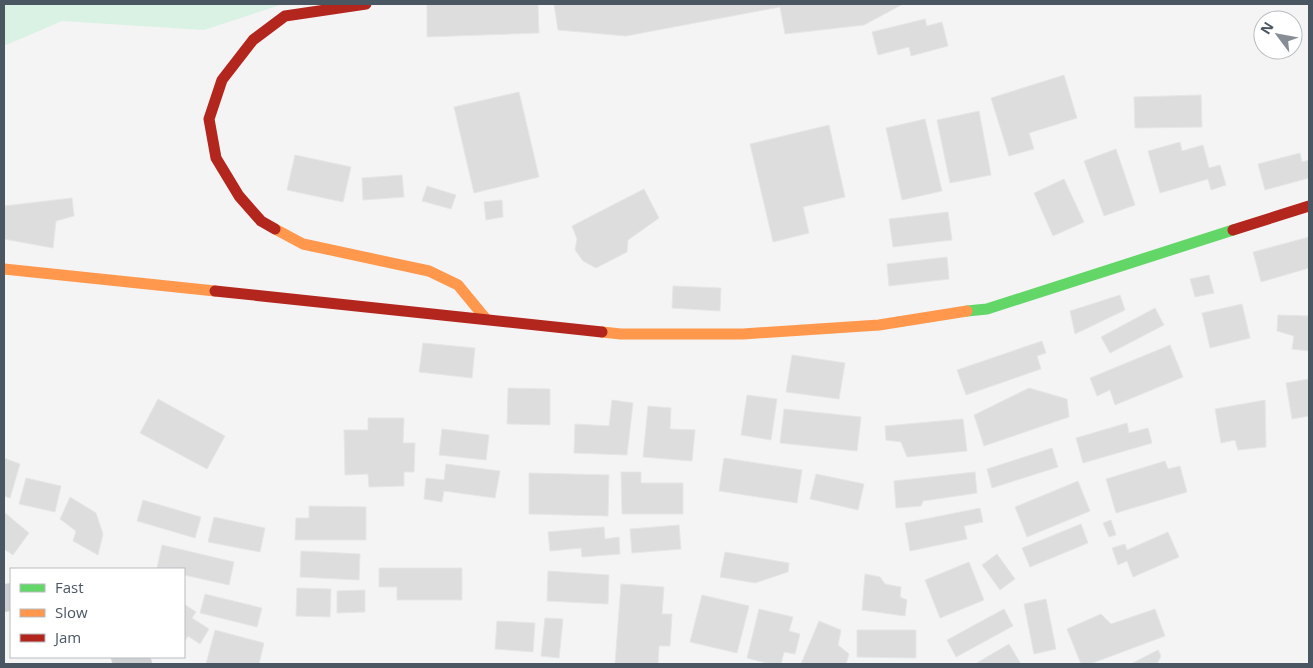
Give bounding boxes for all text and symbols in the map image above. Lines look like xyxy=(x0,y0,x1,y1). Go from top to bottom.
north arrow xyxy=(1253,10,1303,60)
text: N xyxy=(1255,18,1278,38)
legend xyxy=(10,568,185,658)
text: Fast xyxy=(55,577,84,597)
text: Slow xyxy=(55,602,88,622)
text: Jam xyxy=(53,627,81,647)

